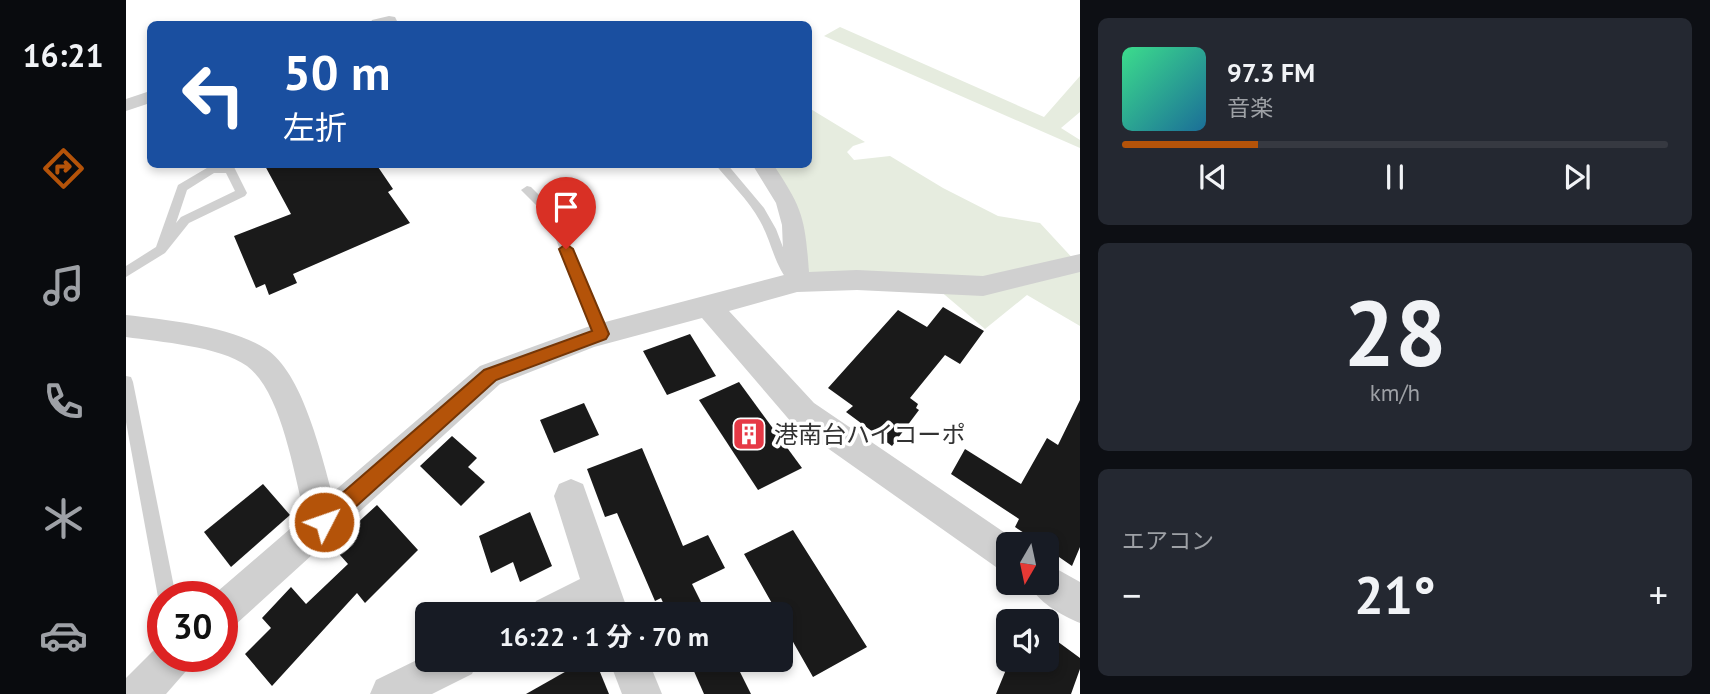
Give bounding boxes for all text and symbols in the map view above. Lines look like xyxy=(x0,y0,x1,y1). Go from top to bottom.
text: 16:21 xyxy=(22,34,104,76)
text: 50 m xyxy=(283,40,390,104)
icon: left xyxy=(168,49,259,140)
text: 97.3 FM xyxy=(1227,56,1315,89)
text: 音楽 xyxy=(1227,93,1273,122)
text: 左折 xyxy=(283,106,347,148)
icon: directions xyxy=(39,144,88,193)
icon: previous xyxy=(1194,158,1232,196)
icon: pause xyxy=(1376,158,1414,196)
icon: next xyxy=(1558,158,1596,196)
pin xyxy=(536,177,596,249)
icon: arrive xyxy=(547,188,585,226)
icon: music xyxy=(39,261,88,310)
text: 28 xyxy=(1343,273,1447,391)
icon: phone xyxy=(39,377,88,426)
text: km/h xyxy=(1370,378,1420,407)
building icon: 港南台ハイコーポ xyxy=(730,415,768,453)
place label: 港南台ハイコーポ xyxy=(774,419,966,450)
position arrow xyxy=(287,485,361,559)
icon: climate xyxy=(39,494,88,543)
text: エアコン xyxy=(1122,526,1214,555)
north arrow xyxy=(996,532,1059,595)
map controls xyxy=(996,532,1059,672)
text: 21° xyxy=(1354,561,1436,628)
text: − xyxy=(1122,570,1141,619)
text: + xyxy=(1649,570,1668,619)
speed limit sign: 30 xyxy=(147,581,238,672)
button: sound xyxy=(996,609,1059,672)
icon: car xyxy=(39,611,88,660)
text: 16:22 · 1 分 · 70 m xyxy=(499,620,709,653)

